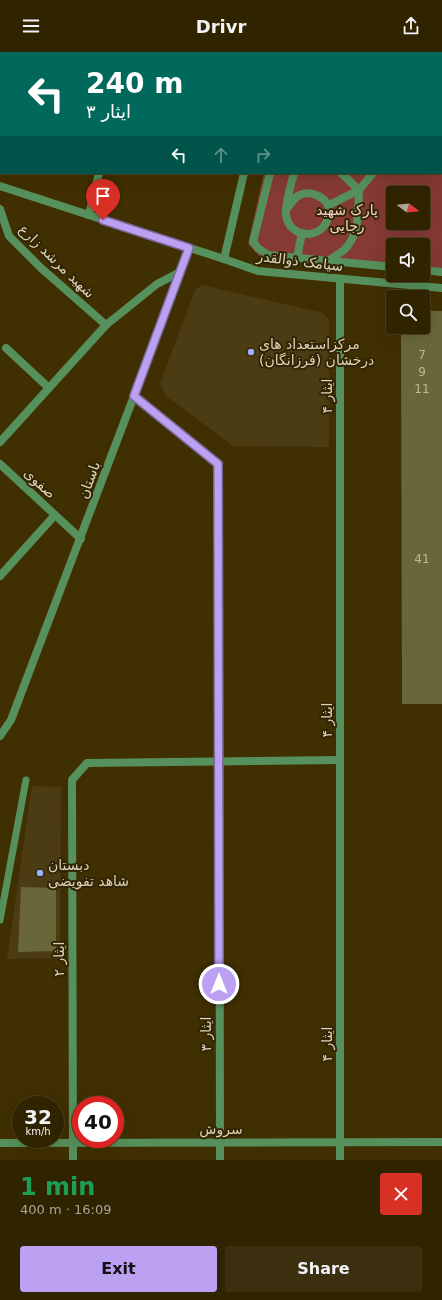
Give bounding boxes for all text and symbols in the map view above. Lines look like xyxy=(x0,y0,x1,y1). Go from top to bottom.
icon: menu xyxy=(20,15,42,37)
icon: share xyxy=(400,15,422,37)
text: Drivr xyxy=(196,16,246,37)
text: 240 m xyxy=(86,67,183,100)
icon: left xyxy=(20,68,72,120)
text: ایثار ۳ xyxy=(86,101,131,122)
icon: left xyxy=(168,144,190,166)
icon: ahead xyxy=(210,144,232,166)
icon: right xyxy=(252,144,274,166)
pin xyxy=(86,179,120,220)
icon: arrive xyxy=(92,185,114,207)
north arrow xyxy=(386,186,430,230)
map controls xyxy=(386,186,430,334)
park label: پارک شهید رجایی xyxy=(316,202,378,235)
street label: شهید مرشد زارع xyxy=(15,221,98,302)
button: sound xyxy=(386,238,430,282)
street label: سیامک ذوالقدر xyxy=(255,248,344,275)
button: search xyxy=(386,290,430,334)
place label: مرکزاستعداد های درخشان (فرزانگان) xyxy=(259,336,374,369)
marker: مرکزاستعداد های درخشان (فرزانگان) xyxy=(246,347,256,357)
house number: 7 xyxy=(418,348,426,362)
house number: 9 xyxy=(418,365,426,379)
street label: ایثار ۴ xyxy=(319,378,336,414)
house number: 11 xyxy=(414,382,430,396)
street label: باستان xyxy=(75,459,103,501)
street label: صفوی xyxy=(20,464,59,502)
house number: 41 xyxy=(414,552,430,566)
street label: ایثار ۴ xyxy=(319,702,336,738)
place label: دبستان شاهد تفویضی xyxy=(48,857,129,890)
marker: دبستان شاهد تفویضی xyxy=(35,868,45,878)
street label: ایثار ۲ xyxy=(51,941,68,977)
position arrow xyxy=(198,963,240,1005)
street label: ایثار ۳ xyxy=(198,1016,215,1052)
street label: ایثار ۴ xyxy=(319,1026,336,1062)
speed limit sign: 40 xyxy=(72,1096,124,1148)
text: 32 xyxy=(24,1105,52,1129)
street label: سروش xyxy=(199,1121,243,1138)
text: km/h xyxy=(25,1126,51,1137)
text: 1 min xyxy=(20,1173,95,1201)
button: close xyxy=(380,1173,422,1215)
text: 400 m · 16:09 xyxy=(20,1202,111,1217)
button: Exit xyxy=(20,1246,217,1292)
button: Share xyxy=(225,1246,422,1292)

